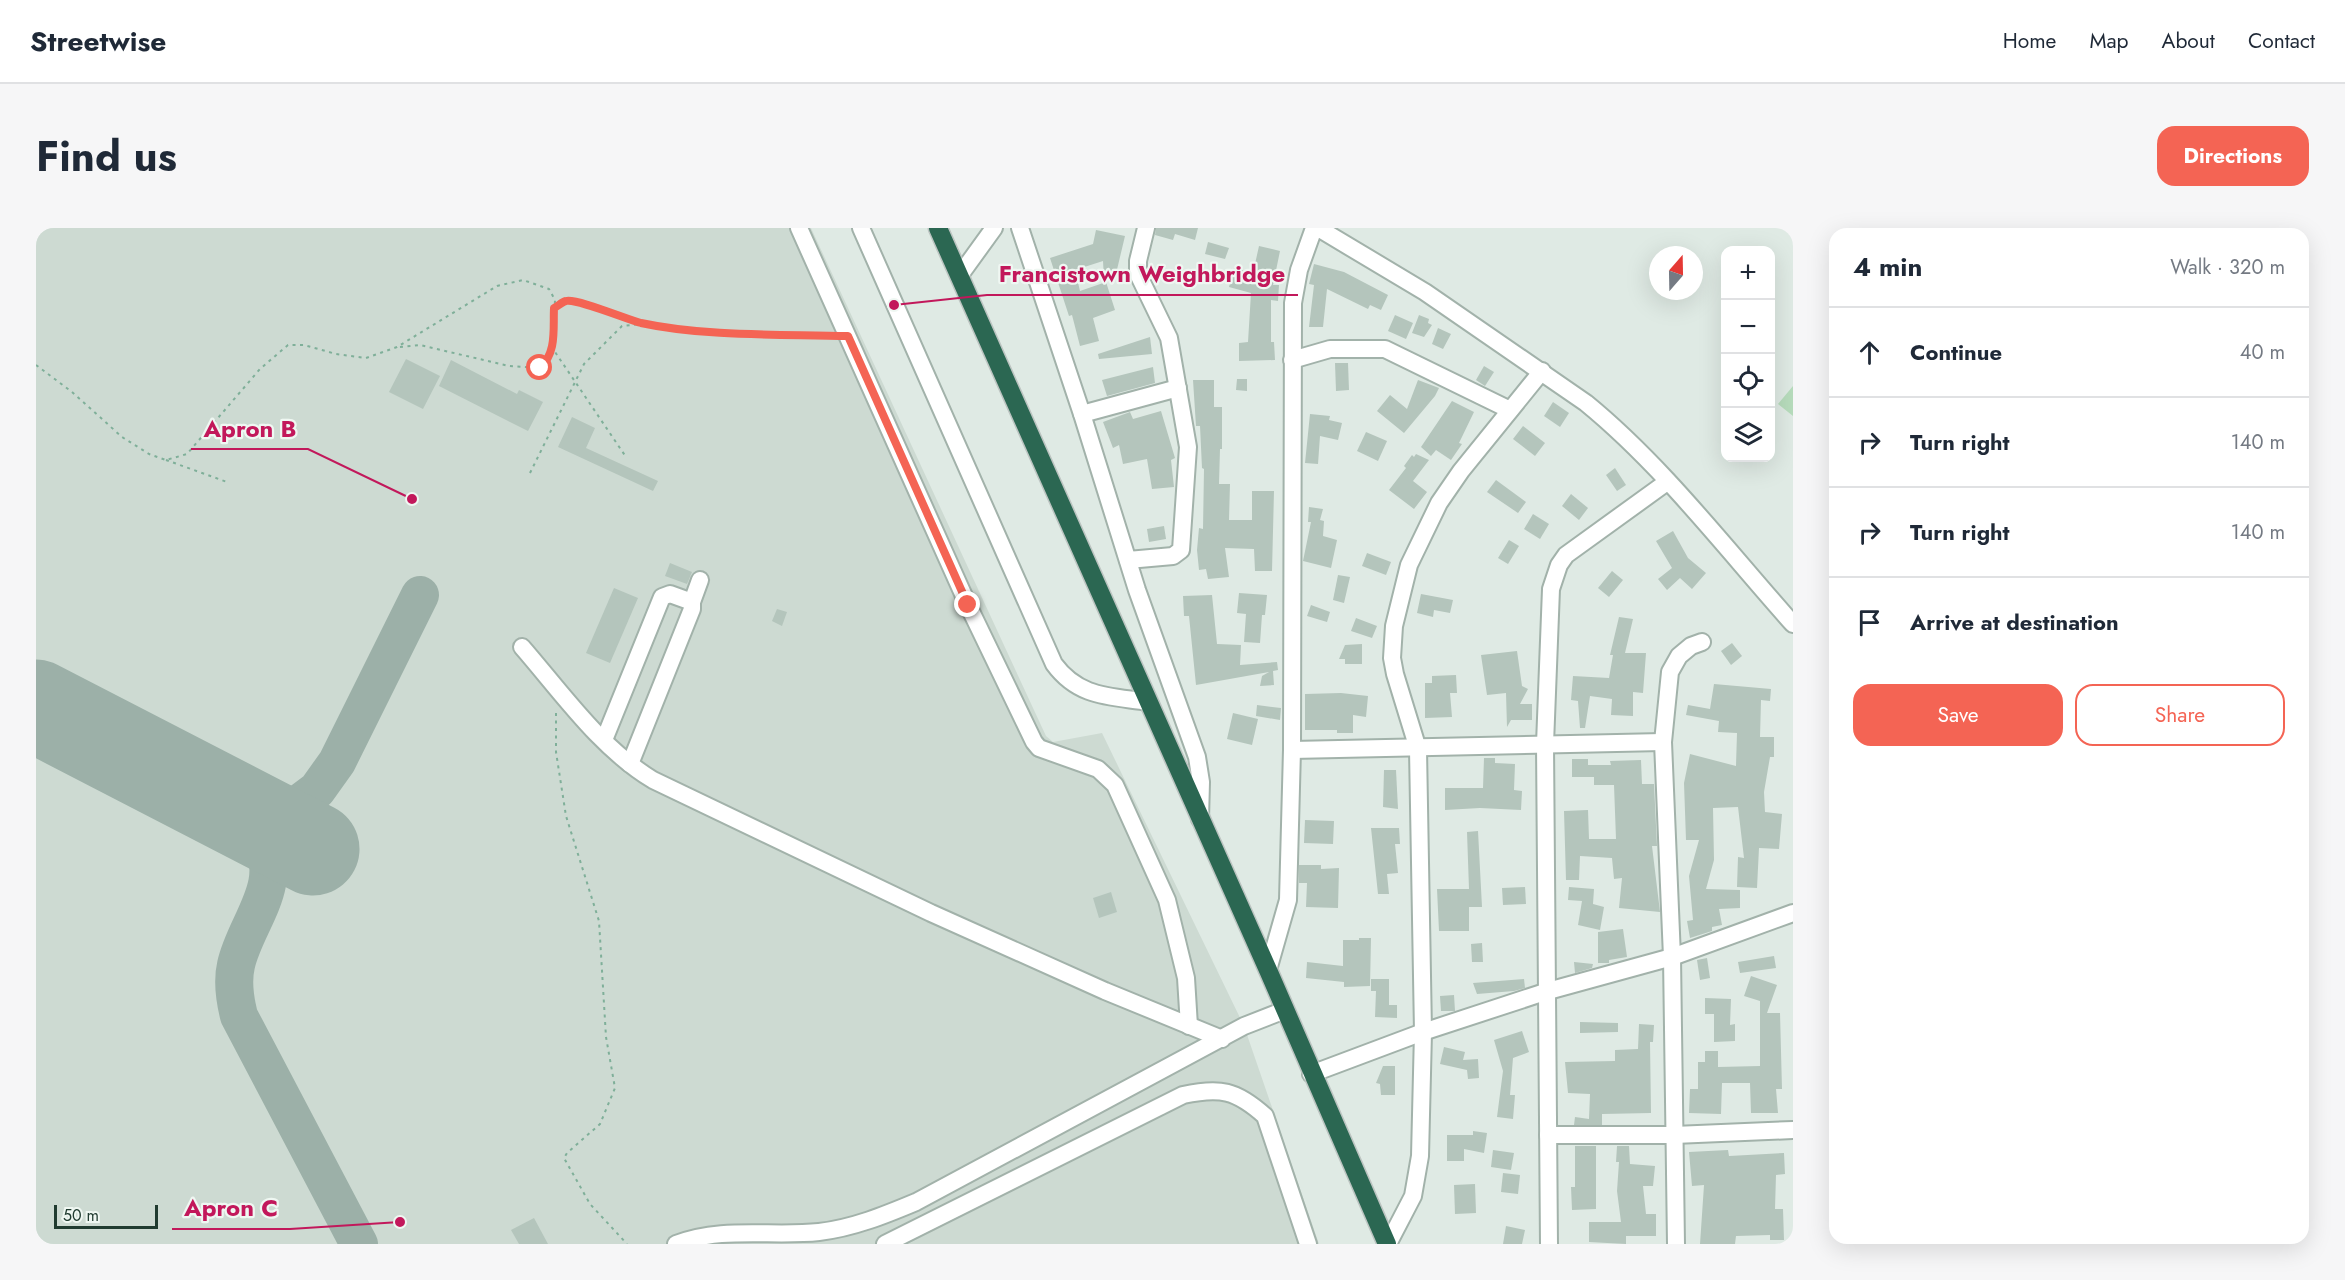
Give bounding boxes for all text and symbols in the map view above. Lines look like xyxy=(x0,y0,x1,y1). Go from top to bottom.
text: Streetwise xyxy=(30,21,166,62)
text: Home xyxy=(2003,26,2056,56)
text: Map xyxy=(2089,26,2129,56)
text: About xyxy=(2162,26,2215,56)
text: Contact xyxy=(2248,26,2315,56)
text: Find us xyxy=(36,126,177,187)
button: Directions xyxy=(2157,126,2309,186)
north arrow xyxy=(1649,246,1703,300)
map controls xyxy=(1721,246,1775,462)
button: + xyxy=(1721,246,1775,300)
text: 4 min xyxy=(1853,248,1922,286)
callout: Francistown Weighbridge xyxy=(987,253,1298,295)
text: Walk · 320 m xyxy=(2170,253,2285,282)
text: Francistown Weighbridge xyxy=(999,256,1285,291)
button: − xyxy=(1721,300,1775,354)
icon: ahead xyxy=(1853,336,1886,369)
text: Continue xyxy=(1910,336,2002,368)
text: 40 m xyxy=(2240,338,2285,367)
route start xyxy=(526,354,552,380)
button: locate xyxy=(1721,354,1775,408)
callout: Apron B xyxy=(191,407,308,449)
button: layers xyxy=(1721,408,1775,462)
text: Apron B xyxy=(202,411,297,446)
icon: right xyxy=(1853,426,1886,459)
text: Turn right xyxy=(1910,426,2010,458)
text: 140 m xyxy=(2231,428,2285,457)
icon: right xyxy=(1853,516,1886,549)
text: Turn right xyxy=(1910,516,2010,548)
text: 140 m xyxy=(2231,518,2285,547)
route end xyxy=(954,591,980,617)
icon: arrive xyxy=(1853,606,1886,639)
text: Arrive at destination xyxy=(1910,606,2119,638)
button: Save xyxy=(1853,684,2063,746)
button: Share xyxy=(2075,684,2285,746)
callout: Apron C xyxy=(172,1187,290,1229)
text: Apron C xyxy=(183,1190,278,1225)
scale bar xyxy=(54,1202,158,1230)
text: 50 m xyxy=(63,1204,99,1227)

